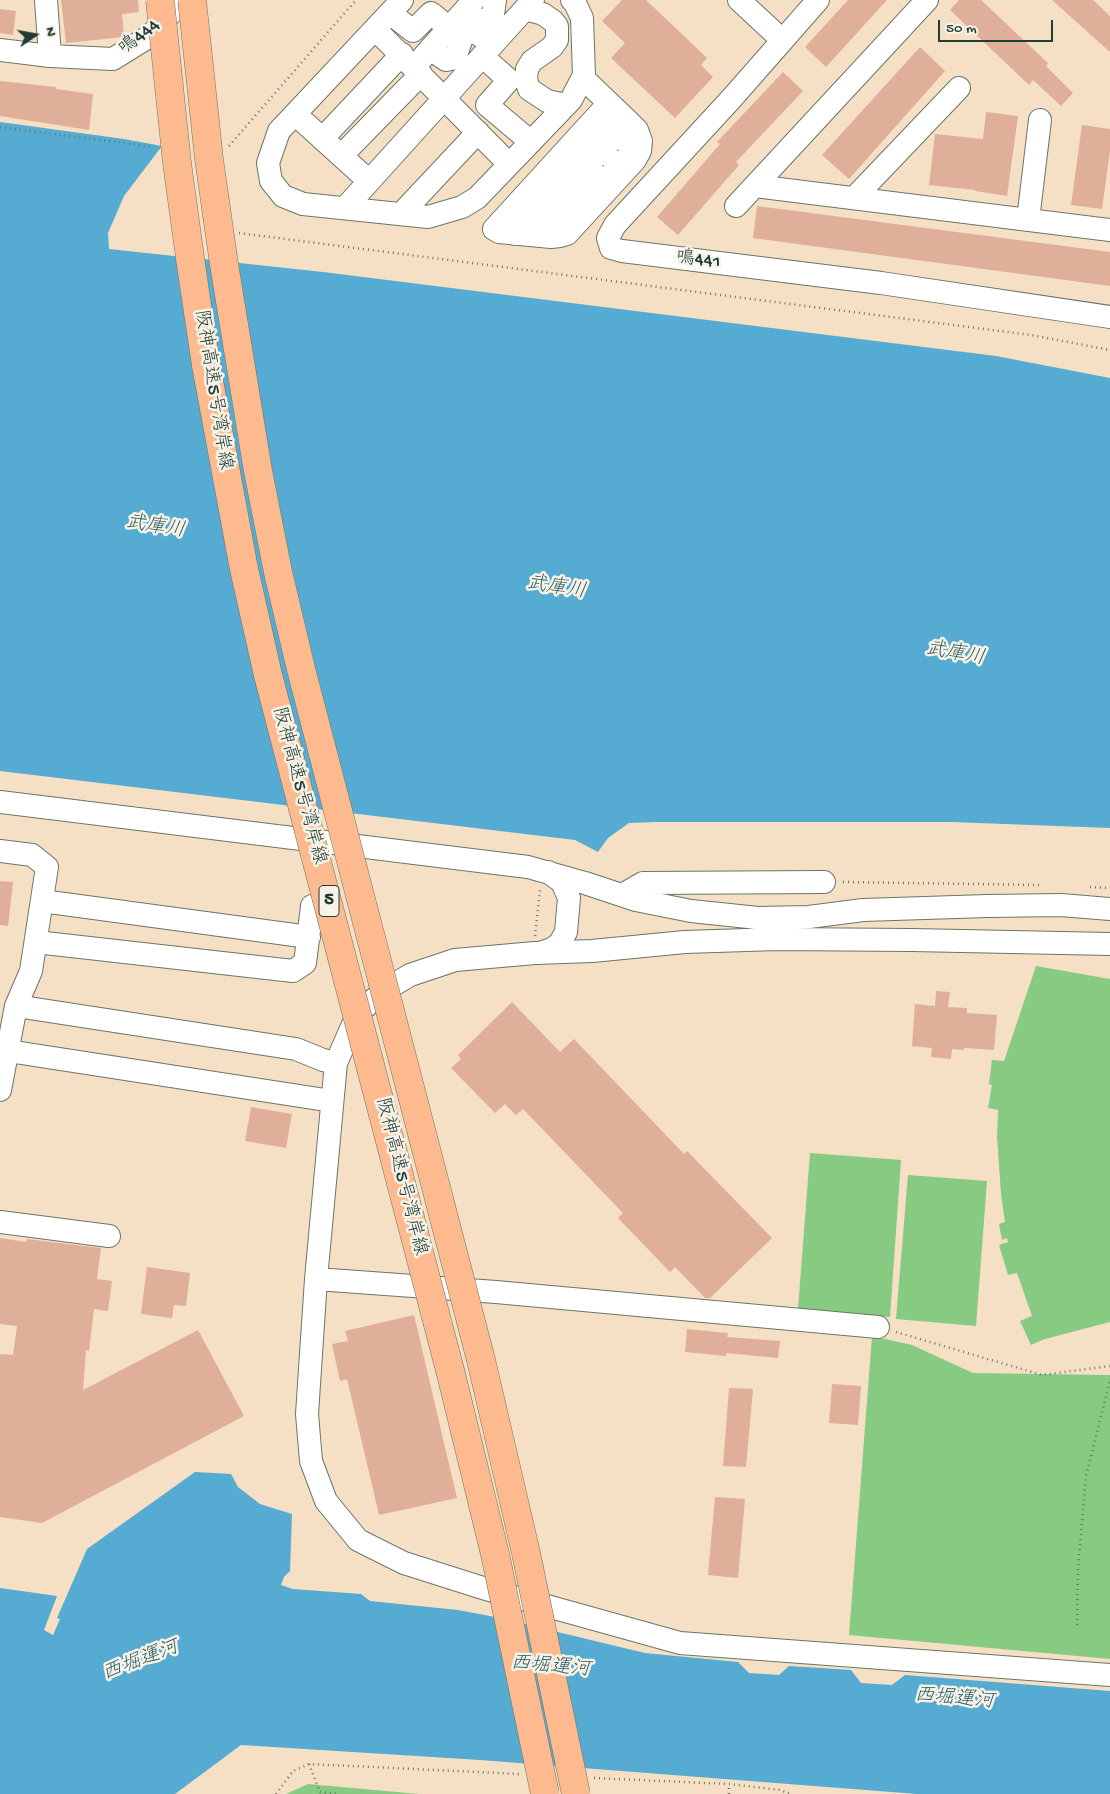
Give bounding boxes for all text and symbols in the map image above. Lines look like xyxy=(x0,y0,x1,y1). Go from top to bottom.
north arrow xyxy=(10,10,60,60)
scale bar xyxy=(940,10,1055,42)
street label: 鳴444 xyxy=(115,15,165,61)
text: 50 m xyxy=(946,20,977,38)
text: N xyxy=(41,26,59,38)
street label: 鳴441 xyxy=(674,247,722,275)
street label: 阪神高速5号湾岸線 xyxy=(188,308,236,472)
water label: 武庫川 xyxy=(123,511,187,545)
water label: 武庫川 xyxy=(524,572,588,606)
water label: 武庫川 xyxy=(923,638,987,672)
street label: 阪神高速5号湾岸線 xyxy=(266,705,330,867)
road number: 5 xyxy=(319,886,339,916)
street label: 阪神高速5号湾岸線 xyxy=(369,1096,431,1258)
water label: 西堀運河 xyxy=(99,1636,183,1688)
water label: 西堀運河 xyxy=(509,1653,591,1683)
water label: 西堀運河 xyxy=(913,1685,995,1715)

